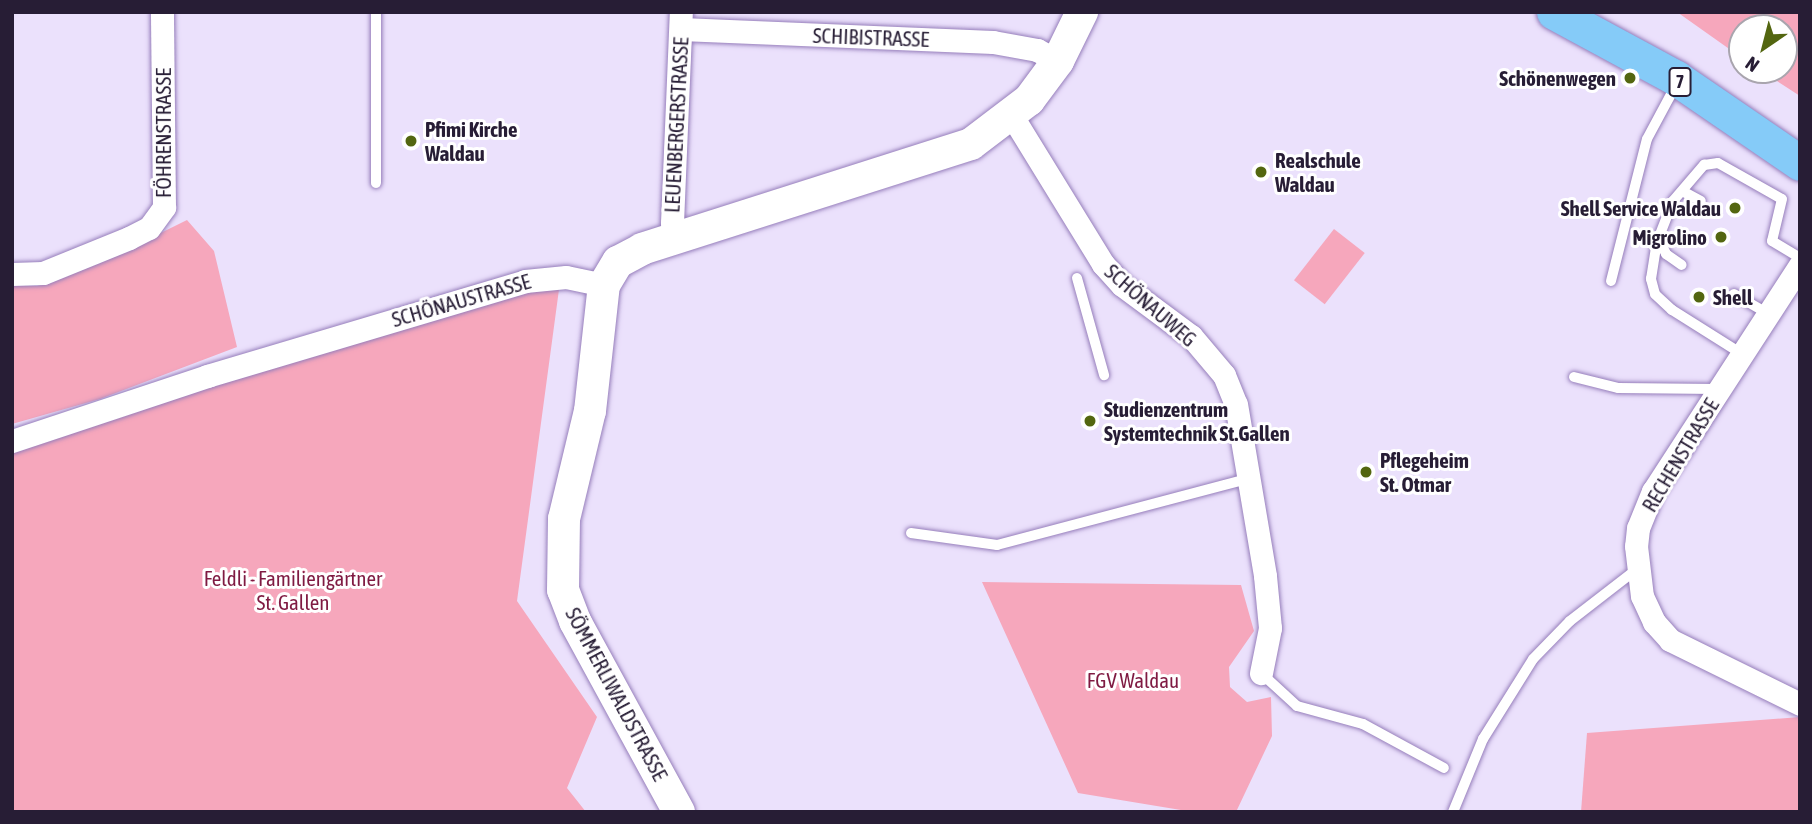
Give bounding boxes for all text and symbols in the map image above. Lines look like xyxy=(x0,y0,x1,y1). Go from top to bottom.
north arrow xyxy=(1728,14,1798,84)
street label: SCHIBISTRASSE xyxy=(812,22,930,52)
street label: LEUENBERGERSTRASSE xyxy=(659,36,693,214)
text: N xyxy=(1741,52,1763,77)
place label: Schönenwegen xyxy=(1499,65,1616,91)
road number: 7 xyxy=(1668,66,1692,97)
street label: FÖHRENSTRASSE xyxy=(150,68,176,198)
marker: Schönenwegen xyxy=(1622,70,1638,86)
place label: Pfimi Kirche Waldau xyxy=(425,116,518,166)
marker: Pfimi Kirche Waldau xyxy=(403,133,419,149)
place label: Realschule Waldau xyxy=(1275,147,1361,197)
marker: Realschule Waldau xyxy=(1253,164,1269,180)
place label: Shell Service Waldau xyxy=(1561,195,1721,221)
marker: Shell Service Waldau xyxy=(1727,200,1743,216)
place label: Migrolino xyxy=(1633,224,1707,250)
marker: Migrolino xyxy=(1713,229,1729,245)
street label: SCHÖNAUWEG xyxy=(1100,258,1202,352)
street label: SCHÖNAUSTRASSE xyxy=(389,268,533,332)
place label: Shell xyxy=(1713,284,1753,310)
marker: Shell xyxy=(1691,289,1707,305)
street label: RECHENSTRASSE xyxy=(1636,394,1724,516)
place label: Studienzentrum Systemtechnik St.Gallen xyxy=(1104,396,1290,446)
marker: Studienzentrum Systemtechnik St.Gallen xyxy=(1082,413,1098,429)
place label: Pflegeheim St. Otmar xyxy=(1380,447,1469,497)
marker: Pflegeheim St. Otmar xyxy=(1358,464,1374,480)
park label: Feldli - Familiengärtner St. Gallen xyxy=(204,565,382,615)
street label: SÖMMERLIWALDSTRASSE xyxy=(561,603,673,785)
park label: FGV Waldau xyxy=(1087,667,1179,693)

